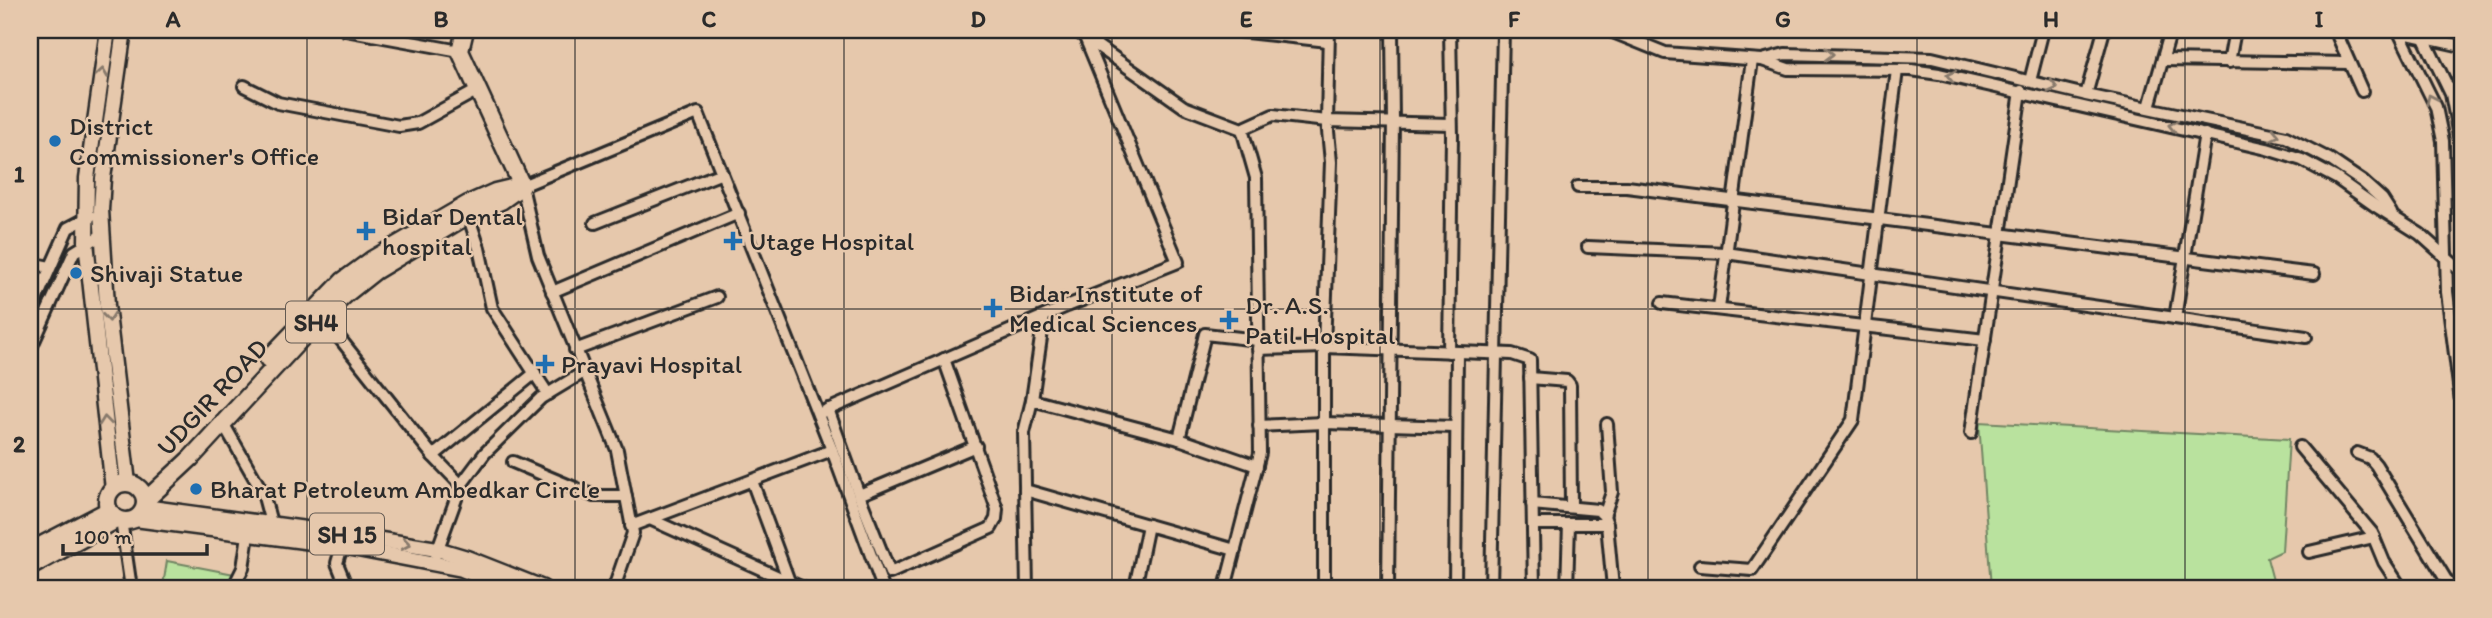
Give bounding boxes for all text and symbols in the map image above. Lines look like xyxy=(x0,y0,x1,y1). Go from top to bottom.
text: A xyxy=(165,5,181,33)
text: B xyxy=(434,5,449,33)
text: C xyxy=(702,5,717,33)
text: D xyxy=(970,5,986,33)
text: E xyxy=(1240,5,1253,33)
text: F xyxy=(1508,5,1521,33)
text: G xyxy=(1775,5,1791,33)
text: H xyxy=(2043,5,2059,33)
text: I xyxy=(2315,5,2324,33)
one-way arrow xyxy=(1824,47,1835,62)
one-way arrow xyxy=(94,67,109,79)
one-way arrow xyxy=(1945,70,1957,85)
one-way arrow xyxy=(2047,79,2059,93)
one-way arrow xyxy=(2425,94,2439,106)
place label: District Commissioner's Office xyxy=(69,110,319,172)
one-way arrow xyxy=(2167,120,2179,135)
one-way arrow xyxy=(2269,127,2281,141)
marker: District Commissioner's Office xyxy=(47,133,63,149)
text: 1 xyxy=(14,160,25,188)
place label: Bidar Dental hospital xyxy=(382,200,523,262)
marker: Bidar Dental hospital xyxy=(356,221,376,241)
place label: Utage Hospital xyxy=(749,225,914,257)
marker: Utage Hospital xyxy=(723,231,743,251)
place label: Shivaji Statue xyxy=(90,257,243,289)
marker: Shivaji Statue xyxy=(68,265,84,281)
place label: Bidar Institute of Medical Sciences xyxy=(1009,277,1203,339)
place label: Dr. A.S. Patil Hospital xyxy=(1245,289,1395,351)
marker: Bidar Institute of Medical Sciences xyxy=(983,298,1003,318)
road number: SH4 xyxy=(286,302,346,342)
marker: Dr. A.S. Patil Hospital xyxy=(1219,310,1239,330)
one-way arrow xyxy=(101,311,116,323)
street label: UDGIR ROAD xyxy=(150,332,274,462)
place label: Prayavi Hospital xyxy=(561,348,742,380)
marker: Prayavi Hospital xyxy=(535,354,555,374)
one-way arrow xyxy=(98,415,113,427)
text: 2 xyxy=(13,430,26,458)
place label: Bharat Petroleum Ambedkar Circle xyxy=(210,473,600,505)
marker: Bharat Petroleum Ambedkar Circle xyxy=(188,481,204,497)
scale bar xyxy=(63,513,206,557)
road number: SH 15 xyxy=(310,514,384,554)
text: 100 m xyxy=(74,524,132,549)
one-way arrow xyxy=(400,536,412,551)

